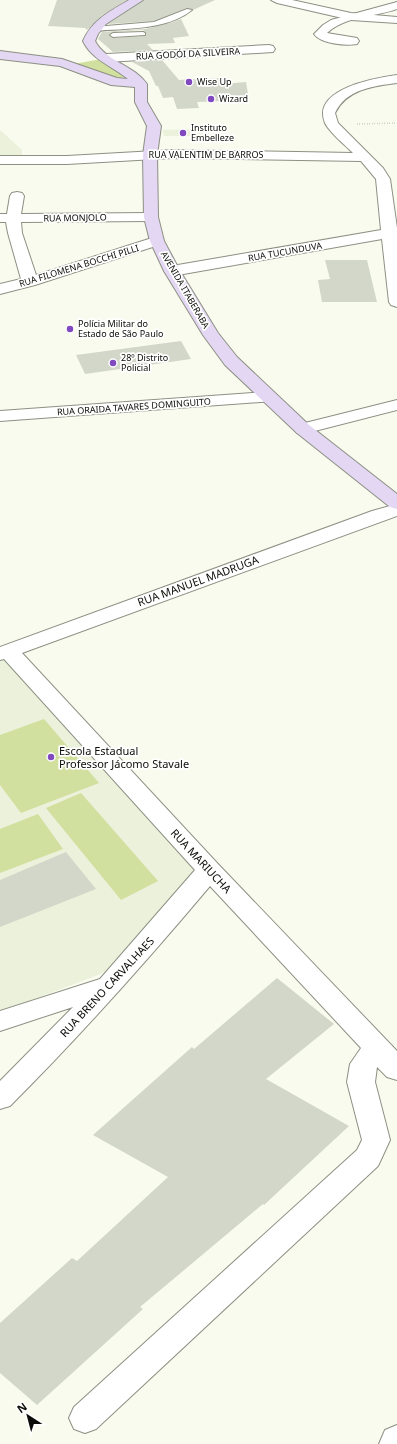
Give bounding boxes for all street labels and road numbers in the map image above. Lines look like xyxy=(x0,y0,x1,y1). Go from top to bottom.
street label: RUA GODÓI DA SILVEIRA xyxy=(135,44,241,63)
street label: RUA VALENTIM DE BARROS xyxy=(149,148,263,161)
street label: RUA MONJOLO xyxy=(43,210,107,225)
street label: RUA TUCUNDUVA xyxy=(247,239,323,264)
street label: RUA FILOMENA BOCCHI PILLI xyxy=(17,241,140,290)
street label: AVENIDA ITABERABA xyxy=(158,249,213,331)
street label: RUA ORAIDA TAVARES DOMINGUITO xyxy=(57,395,211,418)
street label: RUA MANUEL MADRUGA xyxy=(135,551,261,609)
street label: RUA MARIUCHA xyxy=(168,825,236,897)
street label: RUA BRENO CARVALHAES xyxy=(56,933,157,1040)

